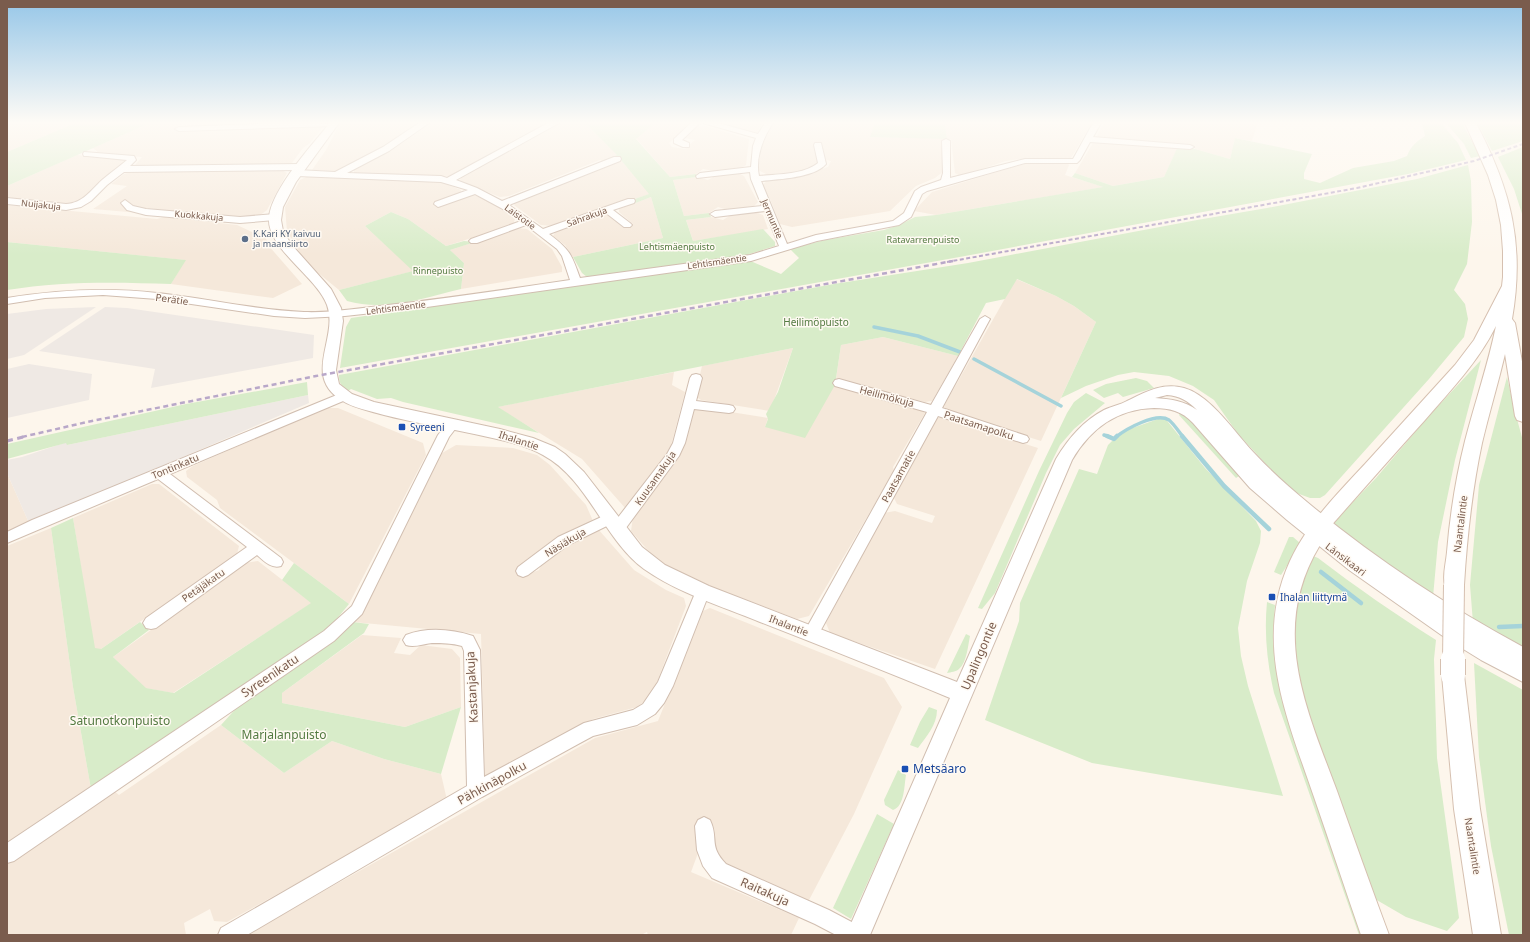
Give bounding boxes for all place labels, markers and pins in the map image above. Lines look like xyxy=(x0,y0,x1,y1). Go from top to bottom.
place label: K.Kari KY kaivuu ja maansiirto xyxy=(252,227,321,250)
marker: K.Kari KY kaivuu ja maansiirto xyxy=(240,234,250,244)
place label: Syreeni xyxy=(410,420,445,434)
marker: Syreeni xyxy=(397,422,407,432)
place label: Ihalan liittymä xyxy=(1280,590,1347,604)
marker: Ihalan liittymä xyxy=(1267,592,1277,602)
place label: Metsäaro xyxy=(913,760,966,777)
marker: Metsäaro xyxy=(900,764,910,774)

